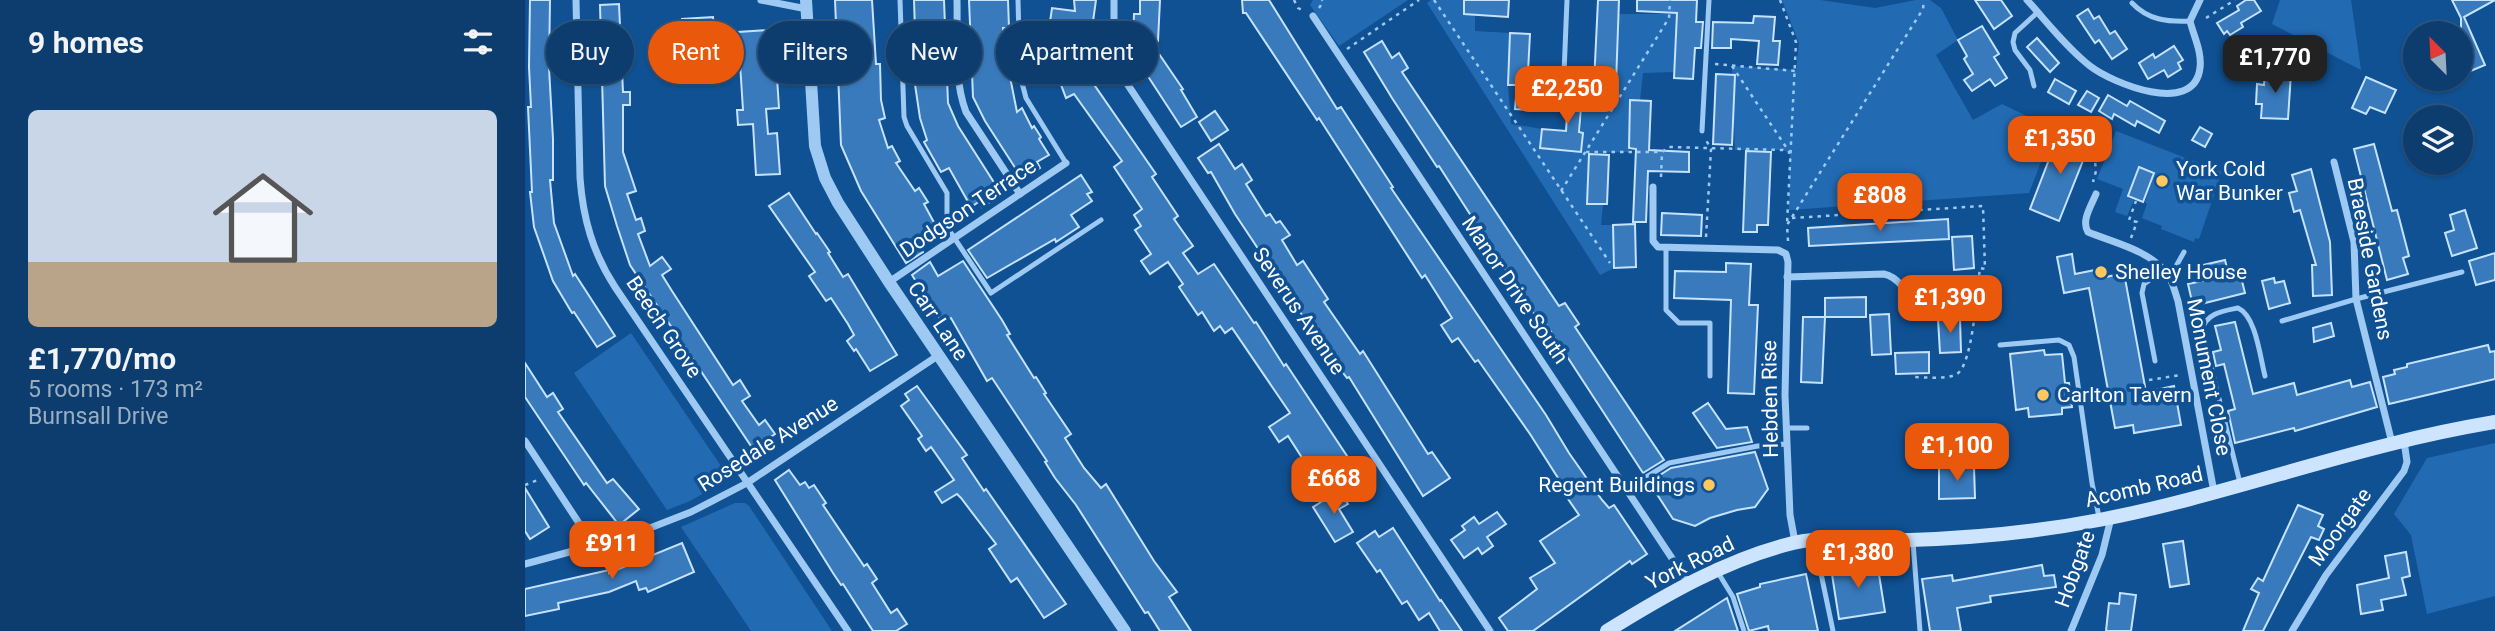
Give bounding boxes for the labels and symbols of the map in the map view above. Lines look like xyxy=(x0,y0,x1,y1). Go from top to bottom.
north arrow xyxy=(2403,21,2473,91)
pin: £1,770 xyxy=(2218,36,2332,95)
pin: £2,250 xyxy=(1510,66,1624,126)
pin: £1,350 xyxy=(2003,116,2117,176)
street label: Dodgson Terrace xyxy=(896,154,1040,262)
place label: York Cold War Bunker xyxy=(2176,157,2283,205)
marker: York Cold War Bunker xyxy=(2154,173,2170,189)
pin: £808 xyxy=(1839,174,1921,233)
street label: Braeside Gardens xyxy=(2343,176,2397,342)
street label: Manor Drive South xyxy=(1457,212,1573,368)
street label: Severus Avenue xyxy=(1248,243,1350,379)
place label: Shelley House xyxy=(2115,260,2247,284)
marker: Shelley House xyxy=(2093,264,2109,280)
street label: Beech Grove xyxy=(621,272,707,382)
pin: £1,390 xyxy=(1893,276,2007,335)
street label: Carr Lane xyxy=(903,277,973,365)
street label: Monument Close xyxy=(2182,296,2236,458)
street label: Hebden Rise xyxy=(1757,340,1783,458)
place label: Carlton Tavern xyxy=(2057,383,2192,407)
marker: Carlton Tavern xyxy=(2035,387,2051,403)
street label: Rosedale Avenue xyxy=(694,391,842,497)
pin: £1,100 xyxy=(1900,424,2014,483)
pin: £668 xyxy=(1293,456,1375,516)
street label: Acomb Road xyxy=(2083,462,2205,512)
place label: Regent Buildings xyxy=(1538,473,1695,497)
marker: Regent Buildings xyxy=(1701,477,1717,493)
street label: Moorgate xyxy=(2304,483,2376,571)
pin: £911 xyxy=(571,522,653,581)
street label: Hobgate xyxy=(2050,527,2100,611)
pin: £1,380 xyxy=(1801,530,1915,590)
street label: York Road xyxy=(1642,531,1738,595)

